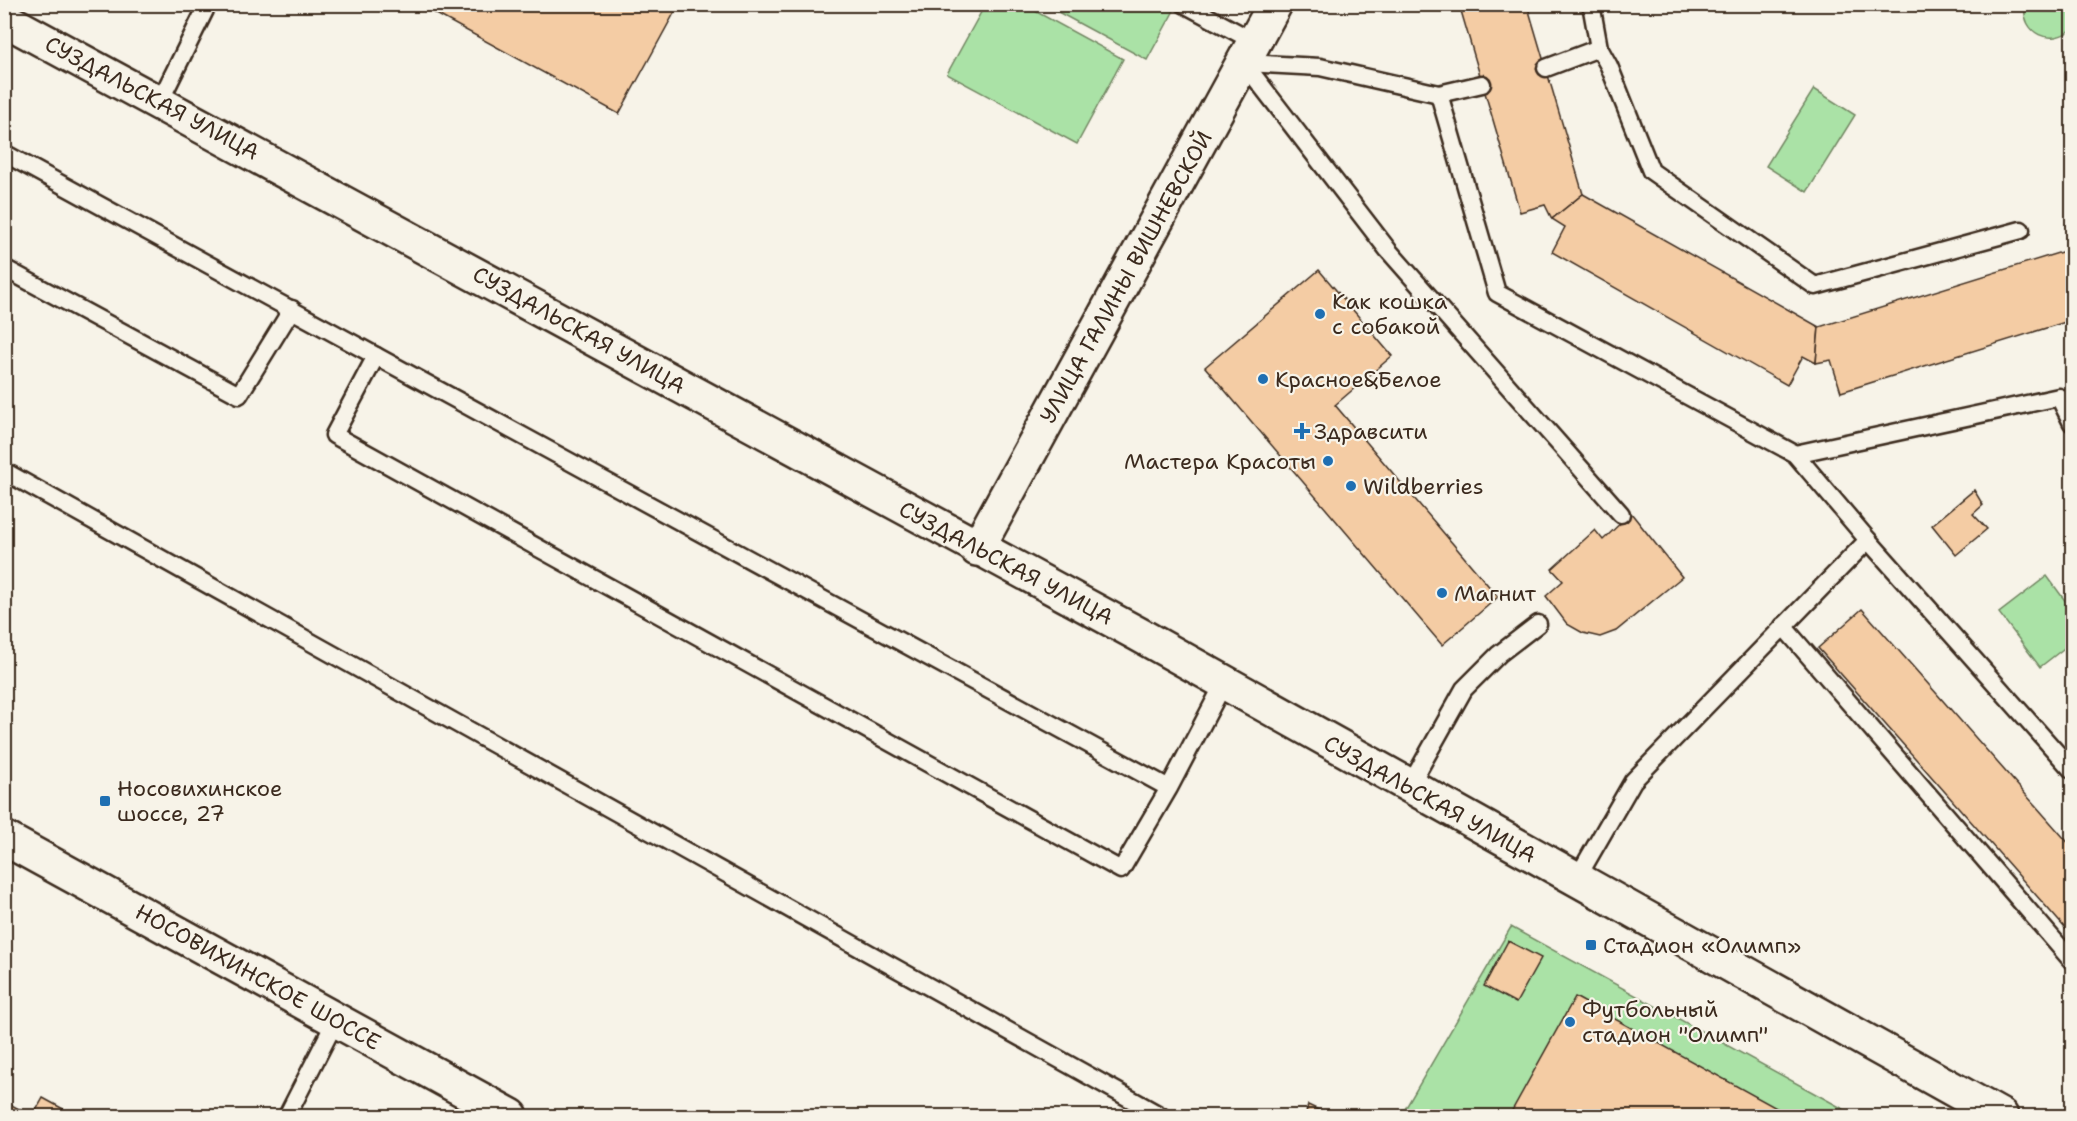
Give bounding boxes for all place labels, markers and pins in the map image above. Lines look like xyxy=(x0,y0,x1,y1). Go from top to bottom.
place label: Как кошка с собакой xyxy=(1332,287,1448,341)
marker: Как кошка с собакой xyxy=(1313,307,1327,321)
place label: Красное&Белое xyxy=(1275,365,1442,394)
marker: Красное&Белое xyxy=(1256,372,1270,386)
place label: Здравсити xyxy=(1314,417,1428,446)
marker: Здравсити xyxy=(1295,424,1309,438)
place label: Мастера Красоты xyxy=(1124,447,1316,476)
marker: Мастера Красоты xyxy=(1321,454,1335,468)
place label: Wildberries xyxy=(1363,472,1484,501)
marker: Wildberries xyxy=(1344,479,1358,493)
place label: Магнит xyxy=(1454,579,1537,608)
marker: Магнит xyxy=(1435,586,1449,600)
place label: Носовихинское шоссе, 27 xyxy=(117,774,283,828)
marker: Носовихинское шоссе, 27 xyxy=(98,794,112,808)
place label: Стадион «Олимп» xyxy=(1603,931,1801,960)
marker: Стадион «Олимп» xyxy=(1584,938,1598,952)
place label: Футбольный стадион "Олимп" xyxy=(1582,995,1768,1049)
marker: Футбольный стадион "Олимп" xyxy=(1563,1015,1577,1029)

